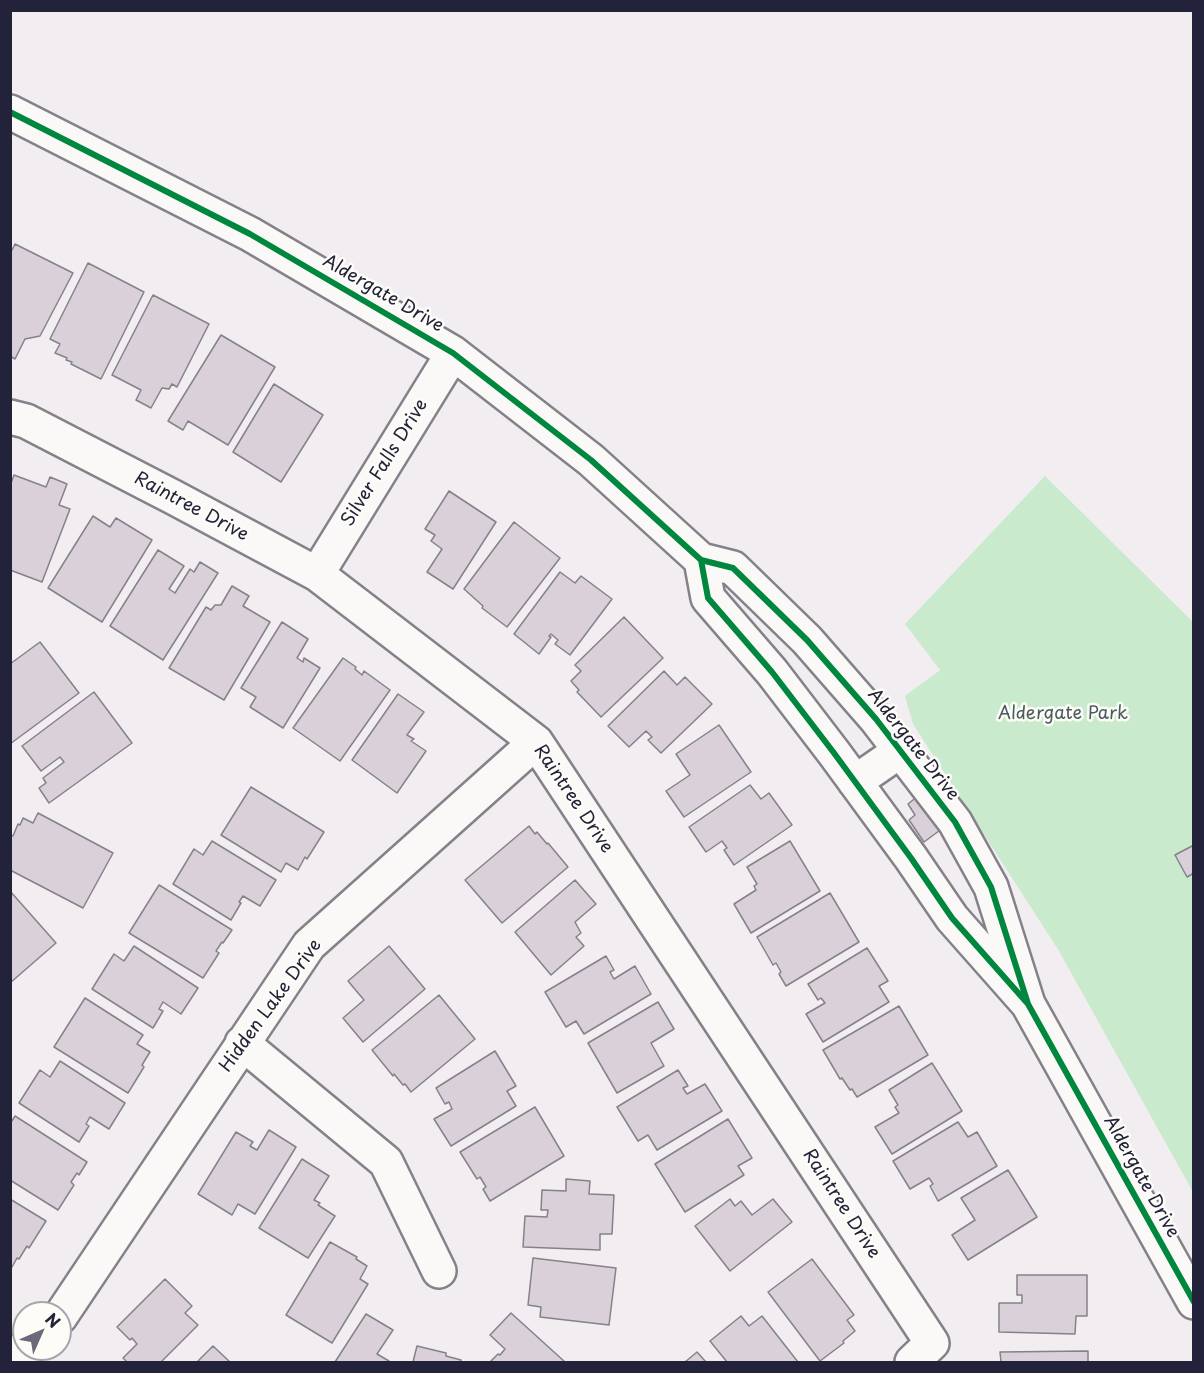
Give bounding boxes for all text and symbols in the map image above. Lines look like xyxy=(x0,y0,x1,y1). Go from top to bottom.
street label: Aldergate Drive xyxy=(319,251,447,337)
street label: Silver Falls Drive xyxy=(337,395,433,531)
street label: Raintree Drive xyxy=(130,468,252,546)
street label: Aldergate Drive xyxy=(863,685,963,805)
park label: Aldergate Park xyxy=(998,703,1128,725)
street label: Raintree Drive xyxy=(529,741,617,857)
street label: Hidden Lake Drive xyxy=(215,935,327,1077)
street label: Aldergate Drive xyxy=(1099,1112,1183,1242)
street label: Raintree Drive xyxy=(798,1145,884,1263)
north arrow xyxy=(12,1301,72,1361)
text: N xyxy=(40,1307,66,1333)

